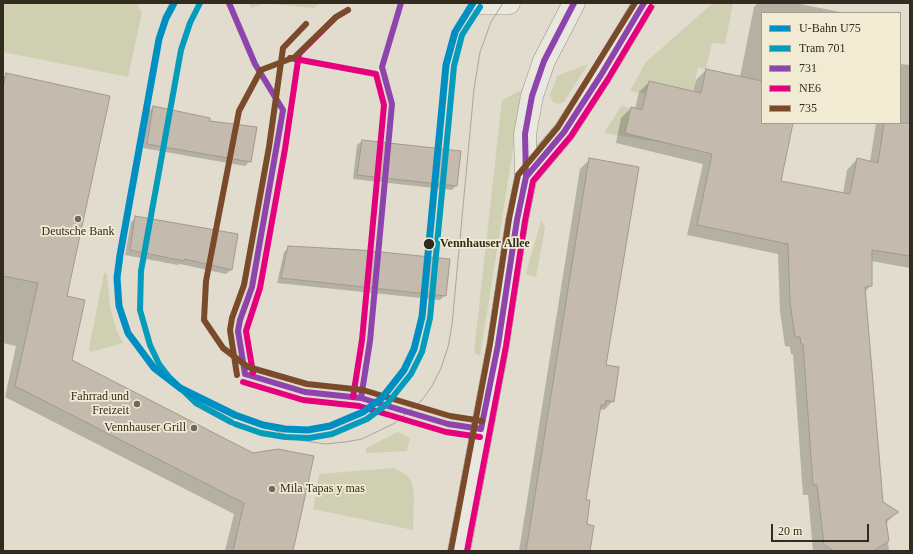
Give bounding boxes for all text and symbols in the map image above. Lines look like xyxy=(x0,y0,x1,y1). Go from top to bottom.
legend xyxy=(761,12,901,124)
text: U-Bahn U75 xyxy=(799,21,861,35)
text: Tram 701 xyxy=(799,41,846,55)
text: 731 xyxy=(799,61,817,75)
text: NE6 xyxy=(799,81,821,95)
text: 735 xyxy=(799,101,817,115)
marker: Deutsche Bank xyxy=(73,214,83,224)
place label: Deutsche Bank xyxy=(42,225,114,239)
marker: Vennhauser Allee xyxy=(422,237,436,251)
place label: Vennhauser Allee xyxy=(440,237,530,251)
place label: Fahrrad und Freizeit xyxy=(71,390,129,418)
marker: Fahrrad und Freizeit xyxy=(132,399,142,409)
place label: Vennhauser Grill xyxy=(104,421,186,435)
marker: Vennhauser Grill xyxy=(189,423,199,433)
place label: Mila Tapas y mas xyxy=(280,482,365,496)
marker: Mila Tapas y mas xyxy=(267,484,277,494)
scale bar xyxy=(773,516,871,542)
text: 20 m xyxy=(778,524,802,538)

